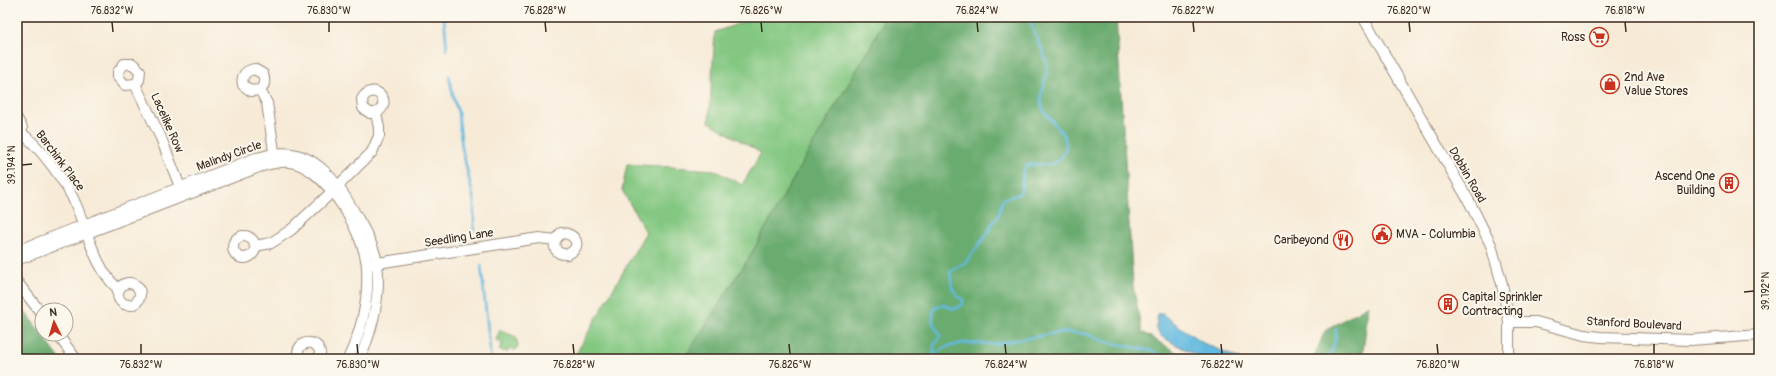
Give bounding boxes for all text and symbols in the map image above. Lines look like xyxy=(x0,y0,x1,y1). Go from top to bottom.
text: 76.832°W xyxy=(91,5,134,17)
text: 76.830°W xyxy=(307,5,351,17)
text: 76.828°W xyxy=(524,5,566,17)
text: 76.826°W xyxy=(740,5,783,17)
text: 76.824°W xyxy=(956,5,999,17)
text: 76.822°W xyxy=(1172,5,1215,17)
text: 76.820°W xyxy=(1387,5,1431,17)
text: 76.818°W xyxy=(1605,5,1646,17)
supermarket icon: Ross xyxy=(1588,26,1610,48)
place label: Ross xyxy=(1561,30,1586,45)
place label: 2nd Ave Value Stores xyxy=(1624,70,1688,99)
shop icon: 2nd Ave Value Stores xyxy=(1599,73,1621,95)
street label: Lacelike Row xyxy=(147,91,187,155)
street label: Barchink Place xyxy=(32,128,88,194)
street label: Malindy Circle xyxy=(194,137,264,175)
street label: Dobbin Road xyxy=(1445,144,1489,206)
text: 39.194°N xyxy=(6,145,18,184)
place label: Ascend One Building xyxy=(1654,169,1715,198)
building icon: Ascend One Building xyxy=(1718,172,1740,194)
public building icon: MVA - Columbia xyxy=(1371,223,1393,245)
street label: Seedling Lane xyxy=(423,225,495,251)
place label: MVA - Columbia xyxy=(1396,227,1476,242)
restaurant icon: Caribeyond xyxy=(1332,229,1354,251)
place label: Caribeyond xyxy=(1274,233,1329,248)
text: 39.192°N xyxy=(1760,271,1772,310)
place label: Capital Sprinkler Contracting xyxy=(1462,290,1543,319)
building icon: Capital Sprinkler Contracting xyxy=(1437,293,1459,315)
north arrow xyxy=(34,302,74,342)
text: N xyxy=(49,306,58,319)
street label: Stanford Boulevard xyxy=(1586,314,1682,334)
text: 76.832°W xyxy=(120,359,163,371)
text: 76.830°W xyxy=(336,359,380,371)
text: 76.828°W xyxy=(553,359,595,371)
text: 76.826°W xyxy=(769,359,812,371)
text: 76.824°W xyxy=(985,359,1028,371)
text: 76.822°W xyxy=(1201,359,1244,371)
text: 76.820°W xyxy=(1416,359,1460,371)
text: 76.818°W xyxy=(1634,359,1675,371)

